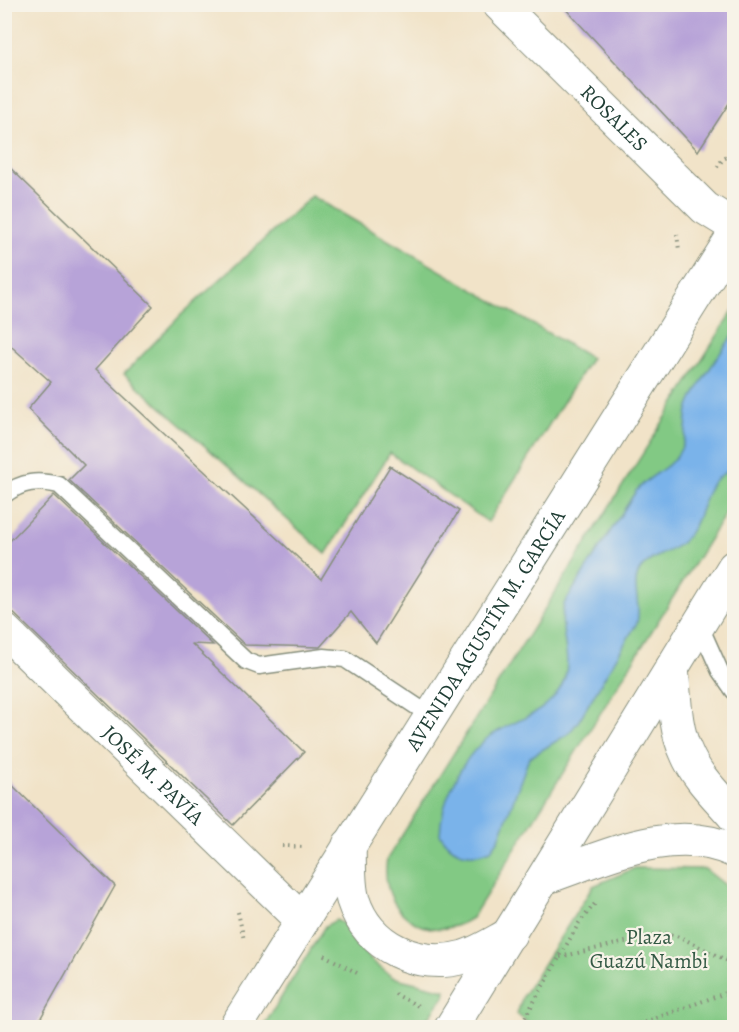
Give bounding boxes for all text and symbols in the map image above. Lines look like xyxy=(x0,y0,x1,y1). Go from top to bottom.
street label: ROSALES xyxy=(574,78,654,158)
street label: AVENIDA AGUSTÍN M. GARCÍA xyxy=(398,504,572,757)
street label: JOSÉ M. PAVÍA xyxy=(96,719,211,832)
park label: Plaza Guazú Nambi xyxy=(590,923,708,975)

